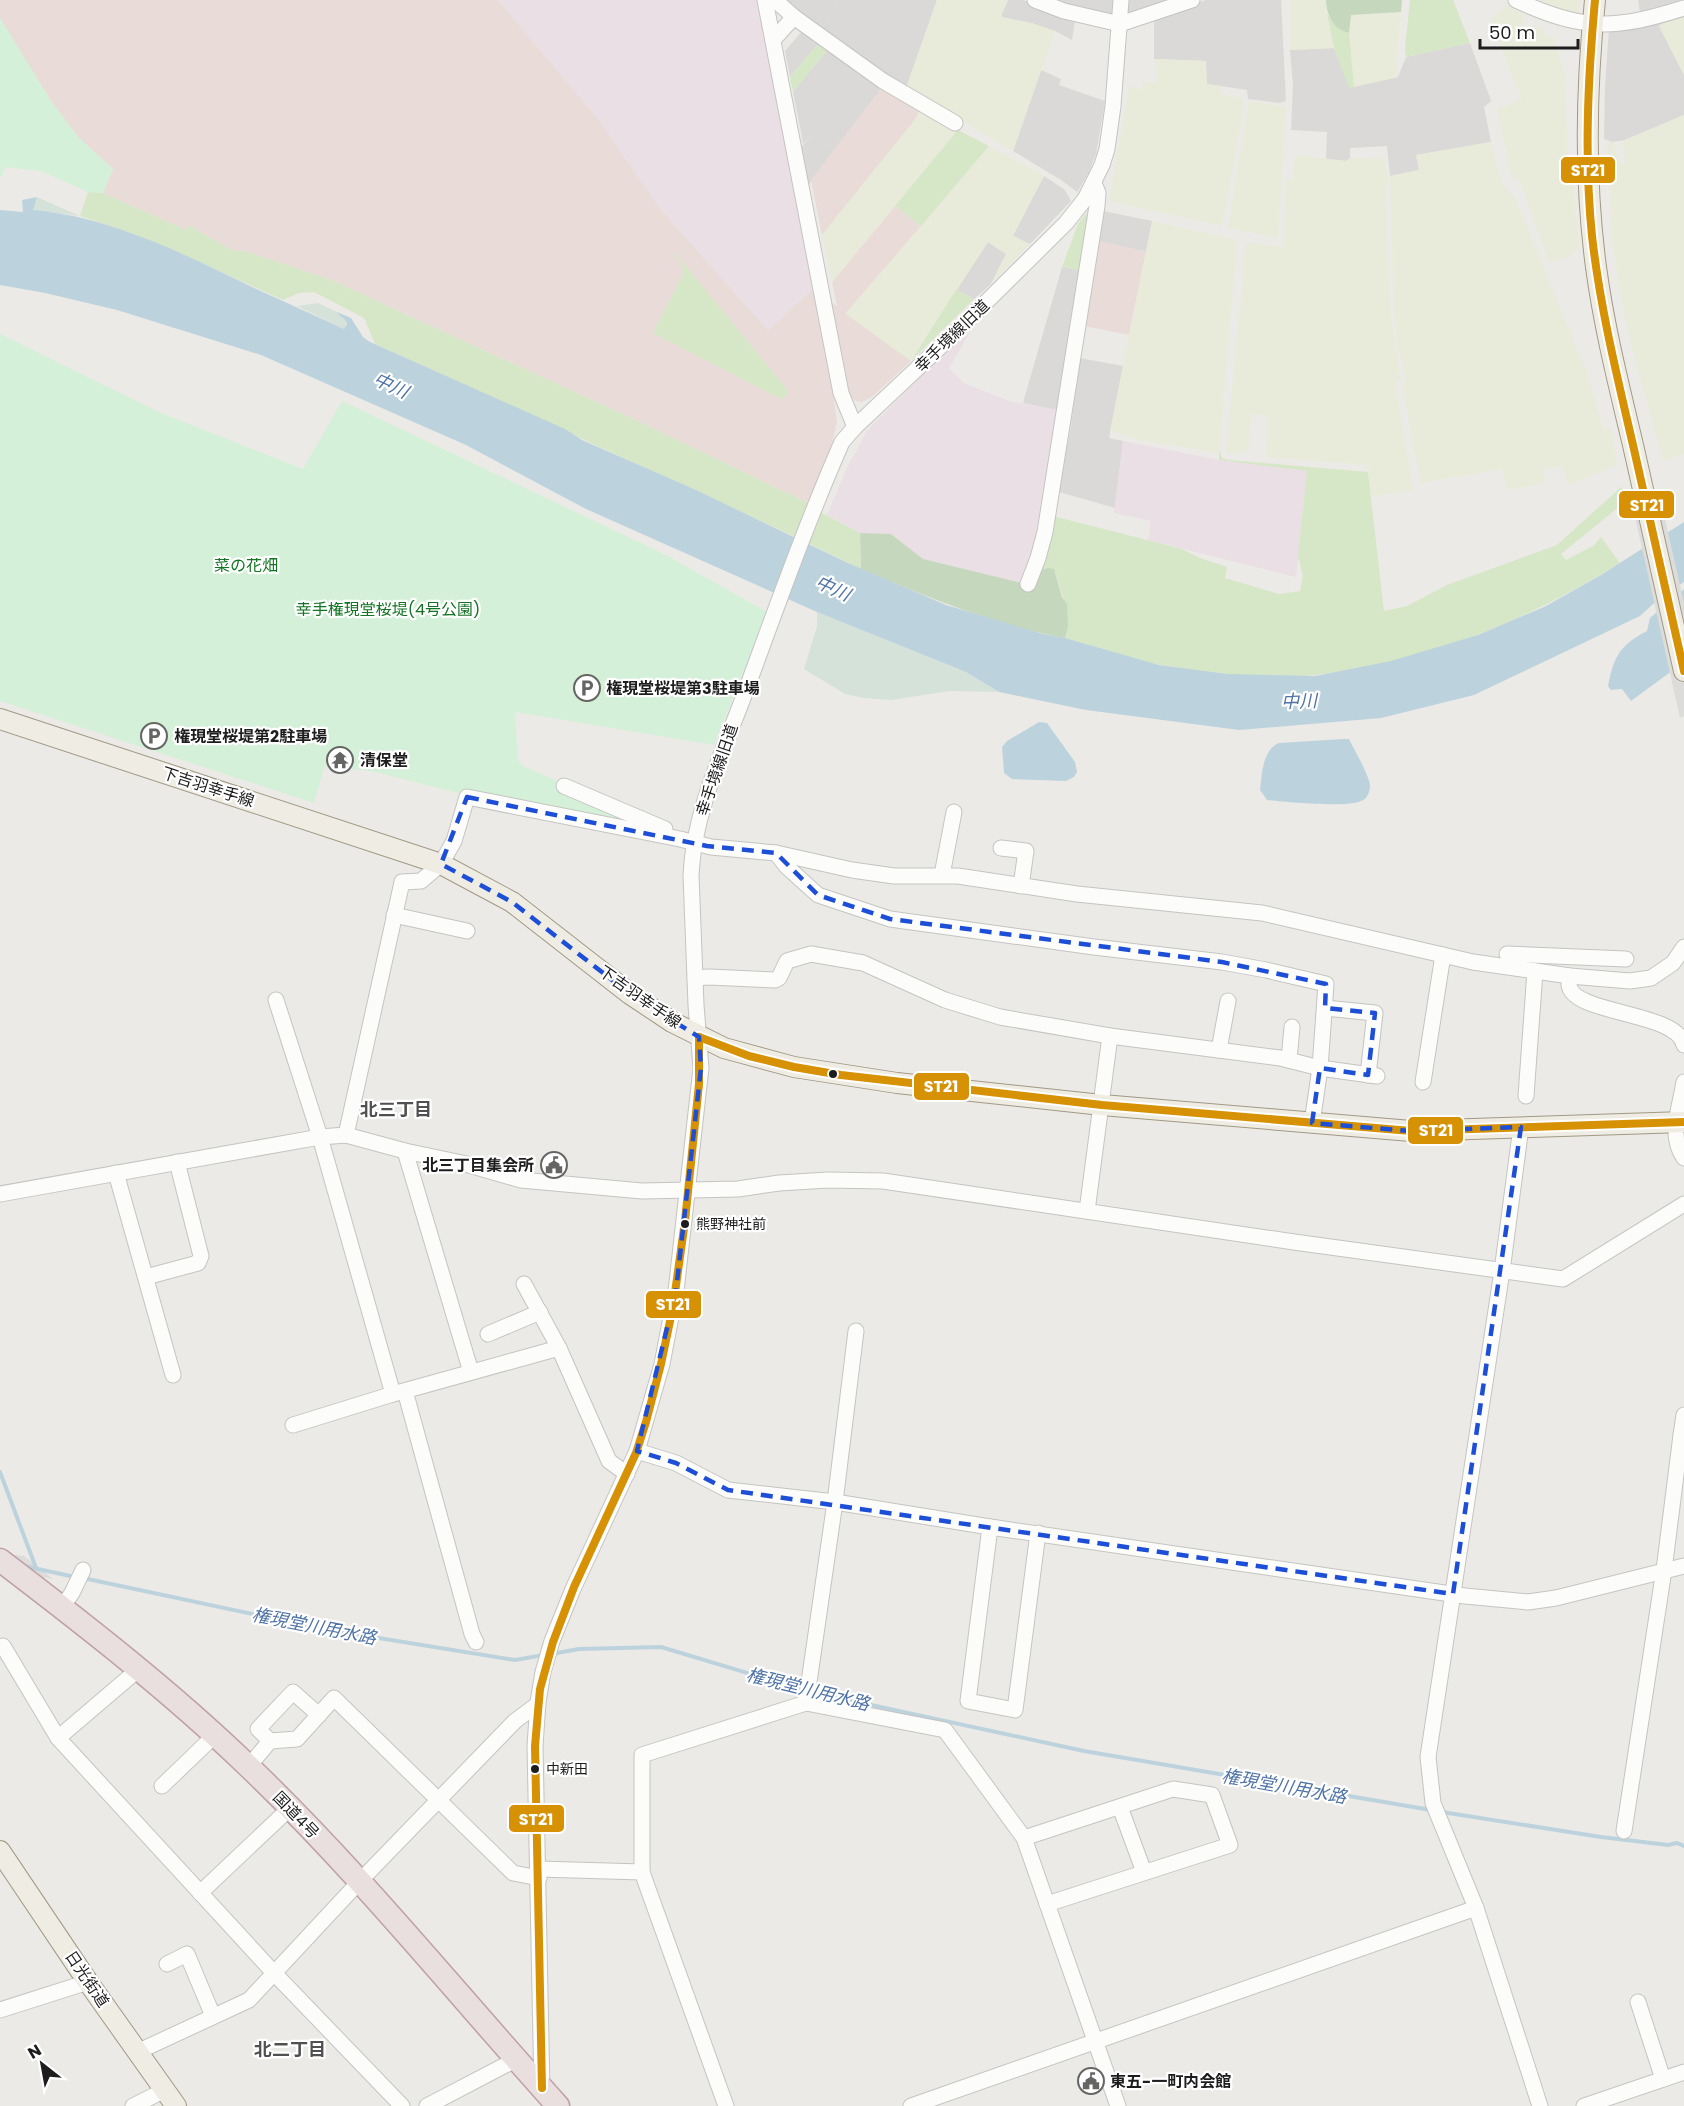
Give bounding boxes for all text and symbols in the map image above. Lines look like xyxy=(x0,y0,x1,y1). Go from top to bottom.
scale bar xyxy=(1480,12,1578,50)
text: 50 m xyxy=(1489,20,1535,45)
line badge: ST21 xyxy=(1560,156,1616,184)
text: ST21 xyxy=(1571,159,1605,182)
street label: 幸手境線旧道 xyxy=(909,294,995,378)
water label: 中川 xyxy=(369,366,414,405)
line badge: ST21 xyxy=(1618,490,1675,519)
text: ST21 xyxy=(1630,494,1664,517)
park label: 菜の花畑 xyxy=(214,554,278,577)
water label: 中川 xyxy=(811,569,856,608)
park label: 幸手権現堂桜堤(4号公園) xyxy=(296,598,480,621)
parking icon: 権現堂桜堤第3駐車場 xyxy=(572,673,602,703)
place label: 権現堂桜堤第3駐車場 xyxy=(606,677,760,700)
water label: 中川 xyxy=(1281,688,1319,714)
parking icon: 権現堂桜堤第2駐車場 xyxy=(139,721,169,751)
street label: 幸手境線旧道 xyxy=(690,721,744,819)
place label: 権現堂桜堤第2駐車場 xyxy=(174,725,327,748)
temple icon: 清保堂 xyxy=(325,745,355,775)
place label: 清保堂 xyxy=(360,749,408,772)
street label: 下吉羽幸手線 xyxy=(159,761,257,813)
street label: 下吉羽幸手線 xyxy=(594,960,686,1034)
unlabelled marker xyxy=(827,1068,839,1080)
line badge: ST21 xyxy=(913,1072,970,1101)
text: ST21 xyxy=(924,1075,958,1098)
district label: 北三丁目 xyxy=(360,1097,432,1122)
line badge: ST21 xyxy=(1407,1116,1464,1145)
text: ST21 xyxy=(1419,1119,1453,1142)
public building icon: 北三丁目集会所 xyxy=(539,1150,569,1180)
place label: 北三丁目集会所 xyxy=(422,1154,534,1177)
place label: 熊野神社前 xyxy=(696,1214,766,1234)
marker: 熊野神社前 xyxy=(679,1218,691,1230)
line badge: ST21 xyxy=(645,1290,702,1319)
text: ST21 xyxy=(656,1293,690,1316)
water label: 権現堂川用水路 xyxy=(250,1602,380,1651)
water label: 権現堂川用水路 xyxy=(744,1662,874,1717)
place label: 中新田 xyxy=(546,1759,588,1779)
marker: 中新田 xyxy=(529,1763,541,1775)
water label: 権現堂川用水路 xyxy=(1220,1763,1350,1810)
street label: 国道4号 xyxy=(268,1786,324,1844)
line badge: ST21 xyxy=(508,1804,565,1833)
text: ST21 xyxy=(519,1808,553,1831)
street label: 日光街道 xyxy=(60,1946,114,2012)
north arrow xyxy=(12,2034,72,2094)
district label: 北二丁目 xyxy=(254,2037,326,2062)
text: N xyxy=(23,2039,46,2065)
public building icon: 東五-一町内会館 xyxy=(1076,2066,1106,2096)
place label: 東五-一町内会館 xyxy=(1110,2070,1231,2093)

